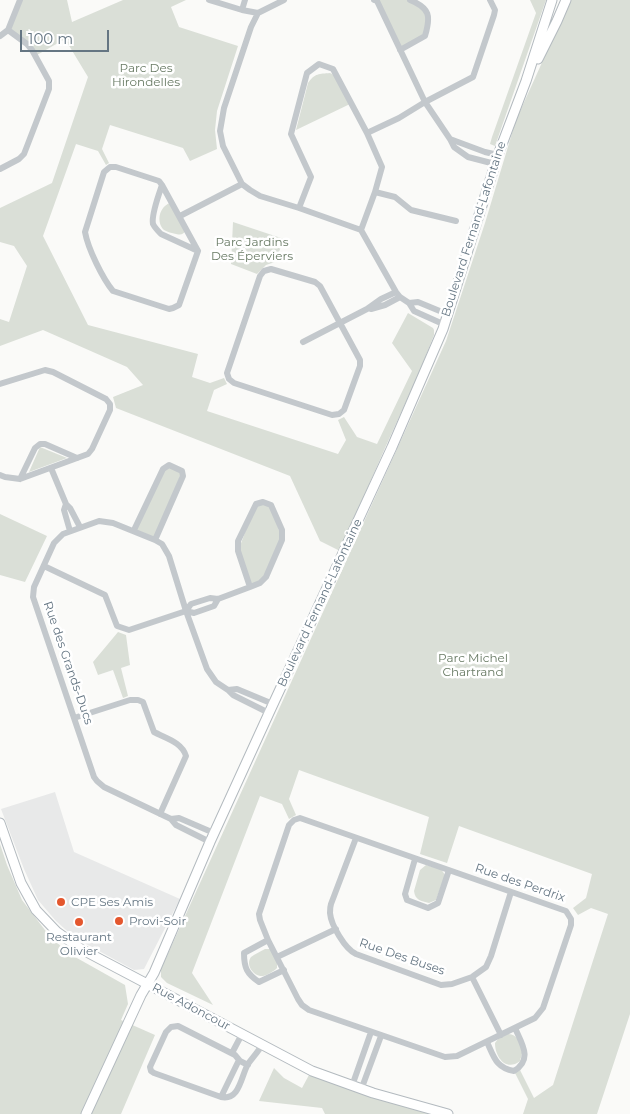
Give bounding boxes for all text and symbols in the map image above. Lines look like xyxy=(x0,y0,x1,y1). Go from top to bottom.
scale bar xyxy=(22,20,111,52)
text: 100 m xyxy=(28,29,73,48)
park label: Parc Des Hirondelles xyxy=(112,61,180,89)
street label: Boulevard Fernand-Lafontaine xyxy=(439,139,509,319)
park label: Parc Jardins Des Éperviers xyxy=(211,235,293,263)
street label: Boulevard Fernand-Lafontaine xyxy=(275,517,365,689)
street label: Rue des Grands-Ducs xyxy=(40,599,96,727)
park label: Parc Michel Chartrand xyxy=(438,651,508,679)
street label: Rue des Perdrix xyxy=(473,861,567,905)
place label: CPE Ses Amis xyxy=(71,895,153,909)
marker: CPE Ses Amis xyxy=(55,896,67,908)
place label: Provi-Soir xyxy=(129,914,186,928)
marker: Provi-Soir xyxy=(113,915,125,927)
marker: Restaurant Olivier xyxy=(73,916,85,928)
place label: Restaurant Olivier xyxy=(46,930,112,958)
street label: Rue Des Buses xyxy=(357,936,447,978)
street label: Rue Adoncour xyxy=(149,980,233,1034)

